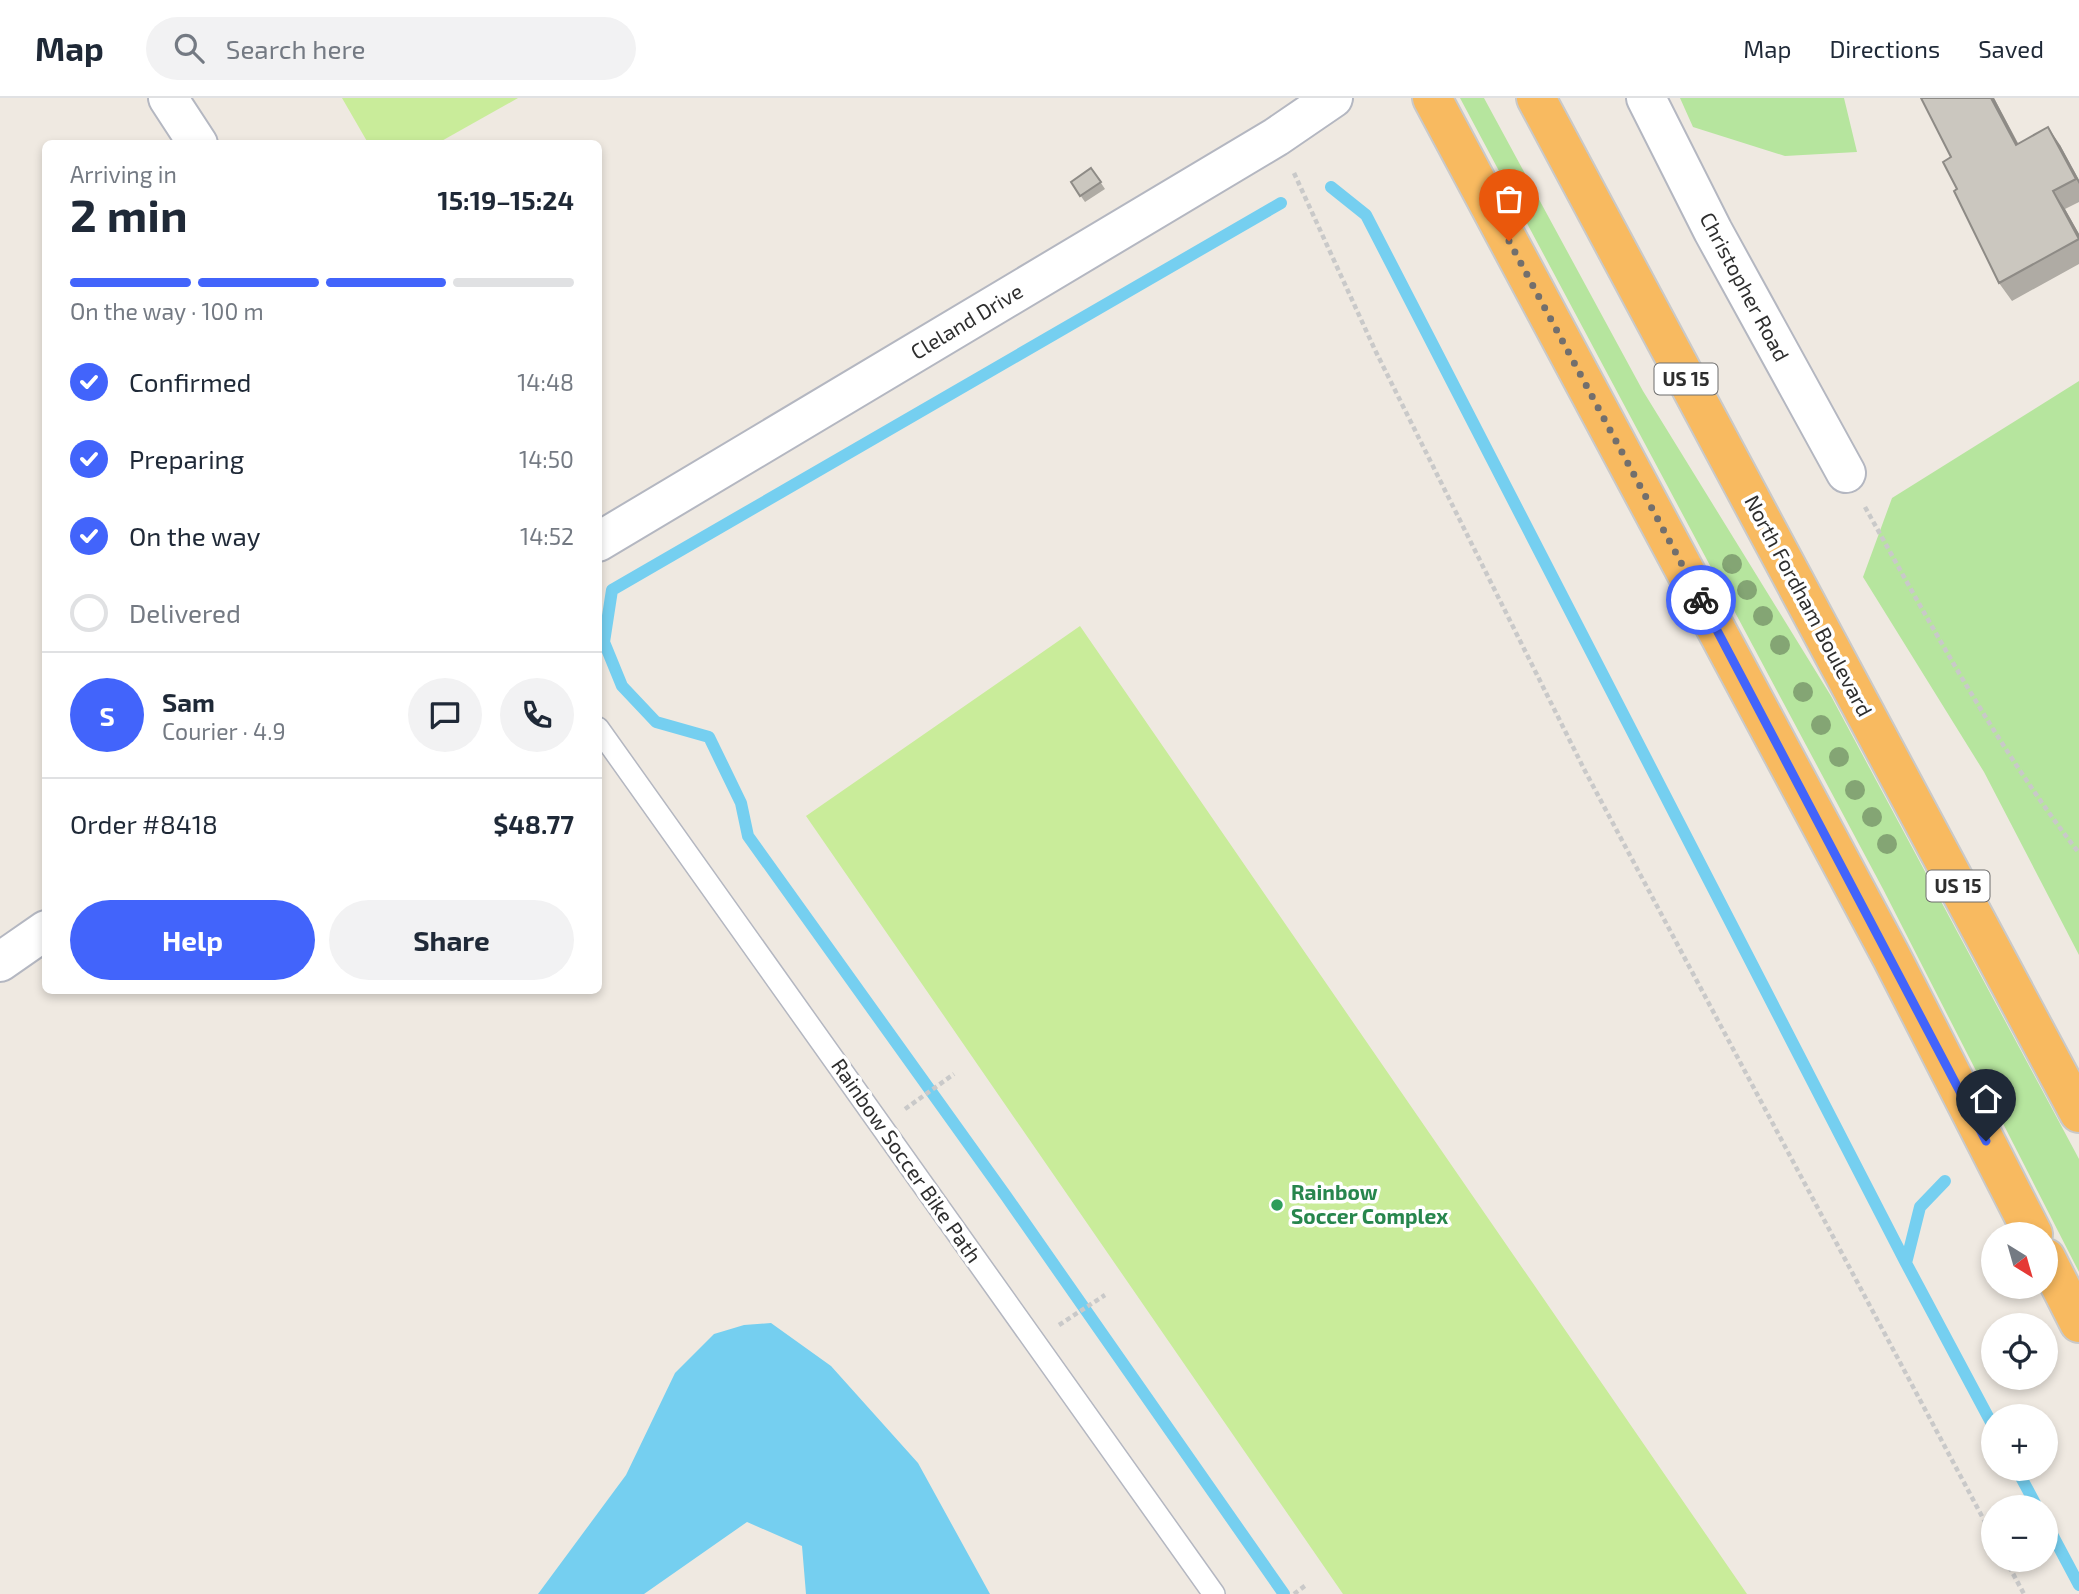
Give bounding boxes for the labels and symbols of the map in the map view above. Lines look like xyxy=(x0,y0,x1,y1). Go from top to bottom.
pin xyxy=(1479,169,1539,241)
street label: Christopher Road xyxy=(1696,208,1795,365)
street label: Cleland Drive xyxy=(906,278,1027,364)
road number: US 15 xyxy=(1654,364,1718,394)
street label: North Fordham Boulevard xyxy=(1740,490,1878,720)
courier xyxy=(1666,565,1736,635)
road number: US 15 xyxy=(1926,870,1990,902)
street label: Rainbow Soccer Bike Path xyxy=(827,1053,987,1267)
pin xyxy=(1956,1069,2016,1141)
place label: Rainbow Soccer Complex xyxy=(1291,1179,1448,1228)
marker: Rainbow Soccer Complex xyxy=(1269,1197,1285,1213)
north arrow xyxy=(1981,1222,2058,1298)

